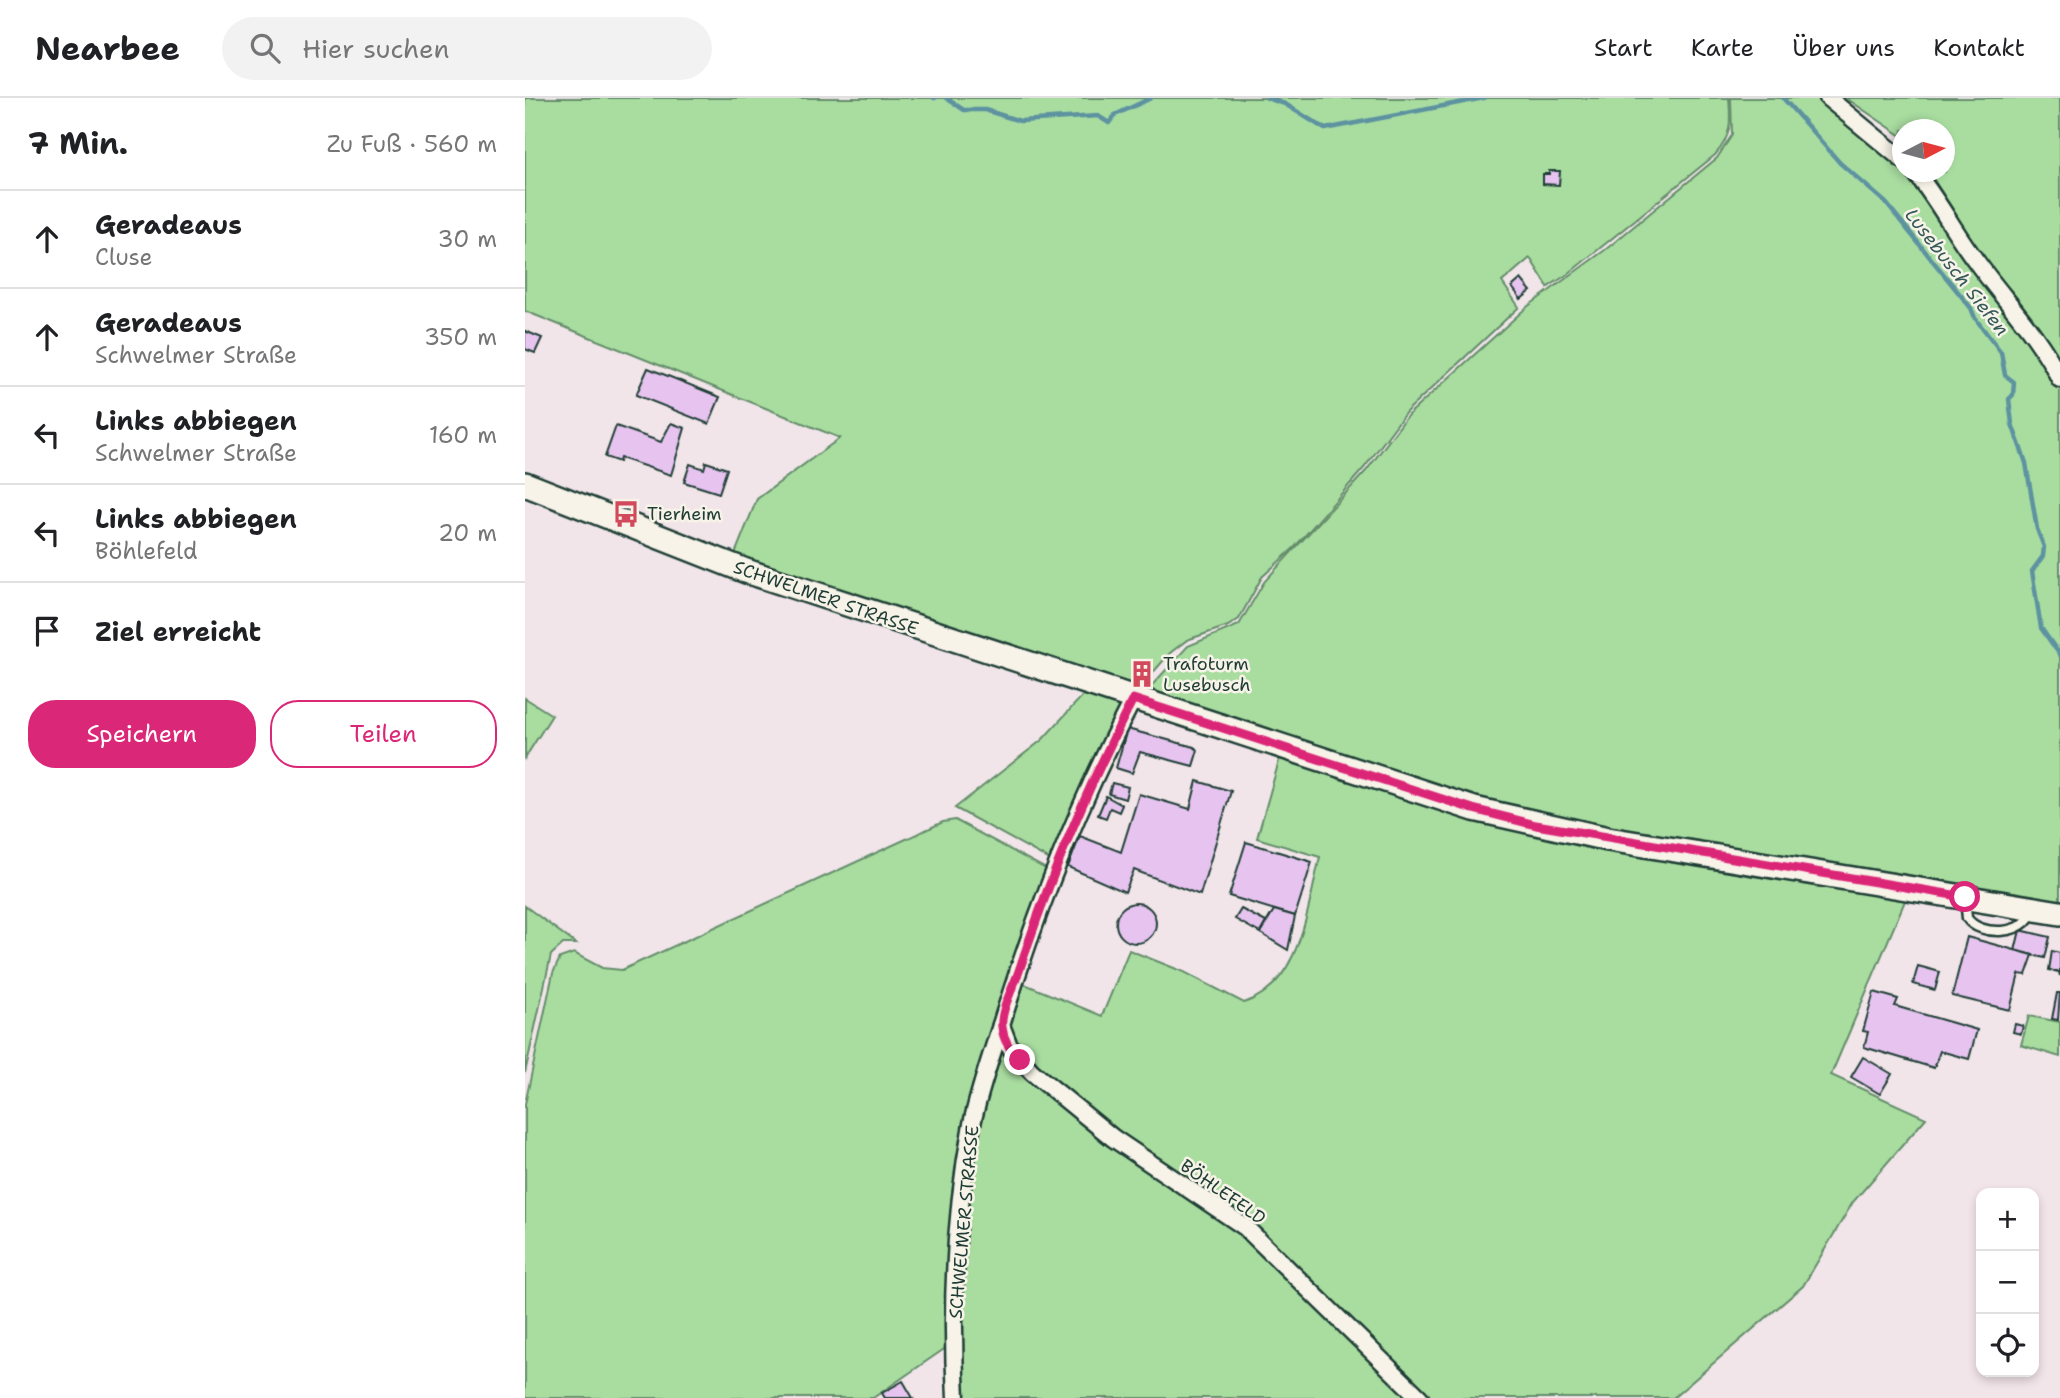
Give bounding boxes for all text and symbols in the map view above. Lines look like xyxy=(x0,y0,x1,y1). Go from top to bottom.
search box xyxy=(222,17,712,80)
text: Nearbee xyxy=(35,26,180,71)
icon: search xyxy=(246,29,284,67)
text: Hier suchen xyxy=(302,31,449,66)
text: Start xyxy=(1594,32,1653,64)
text: Karte xyxy=(1691,32,1754,64)
text: Über uns xyxy=(1792,32,1895,64)
text: Kontakt xyxy=(1933,32,2025,64)
north arrow xyxy=(1892,119,1955,182)
text: 7 Min. xyxy=(28,123,128,164)
text: Zu Fuß · 560 m xyxy=(327,129,497,159)
water label: Lusebusch Siefen xyxy=(1899,203,2015,341)
text: Geradeaus xyxy=(95,207,242,242)
icon: ahead xyxy=(28,220,66,258)
text: 30 m xyxy=(438,224,497,254)
text: Cluse xyxy=(95,242,153,272)
text: Geradeaus xyxy=(95,305,242,340)
icon: ahead xyxy=(28,318,66,356)
text: 350 m xyxy=(424,322,497,352)
text: Schwelmer Straße xyxy=(95,340,297,370)
text: Links abbiegen xyxy=(95,403,297,438)
icon: left xyxy=(28,416,66,454)
text: 160 m xyxy=(429,420,497,450)
text: Schwelmer Straße xyxy=(95,438,297,468)
bus stop icon: Tierheim xyxy=(611,499,641,529)
text: Links abbiegen xyxy=(95,501,297,536)
place label: Tierheim xyxy=(647,502,722,526)
icon: left xyxy=(28,514,66,552)
text: 20 m xyxy=(438,518,497,548)
text: Böhlefeld xyxy=(95,536,198,566)
street label: SCHWELMER STRASSE xyxy=(730,555,922,641)
icon: arrive xyxy=(28,612,66,650)
text: Ziel erreicht xyxy=(95,614,261,649)
place label: Trafoturm Lusebusch xyxy=(1163,652,1251,697)
building icon: Trafoturm Lusebusch xyxy=(1127,659,1157,689)
button: Speichern xyxy=(28,700,256,768)
button: Teilen xyxy=(270,700,497,768)
route start xyxy=(1949,881,1980,912)
route end xyxy=(1004,1044,1035,1075)
street label: SCHWELMER STRASSE xyxy=(944,1124,984,1320)
street label: BÖHLEFELD xyxy=(1176,1154,1270,1230)
map controls xyxy=(1976,1188,2039,1377)
button: + xyxy=(1976,1188,2039,1251)
button: − xyxy=(1976,1251,2039,1314)
button: locate xyxy=(1976,1314,2039,1377)

